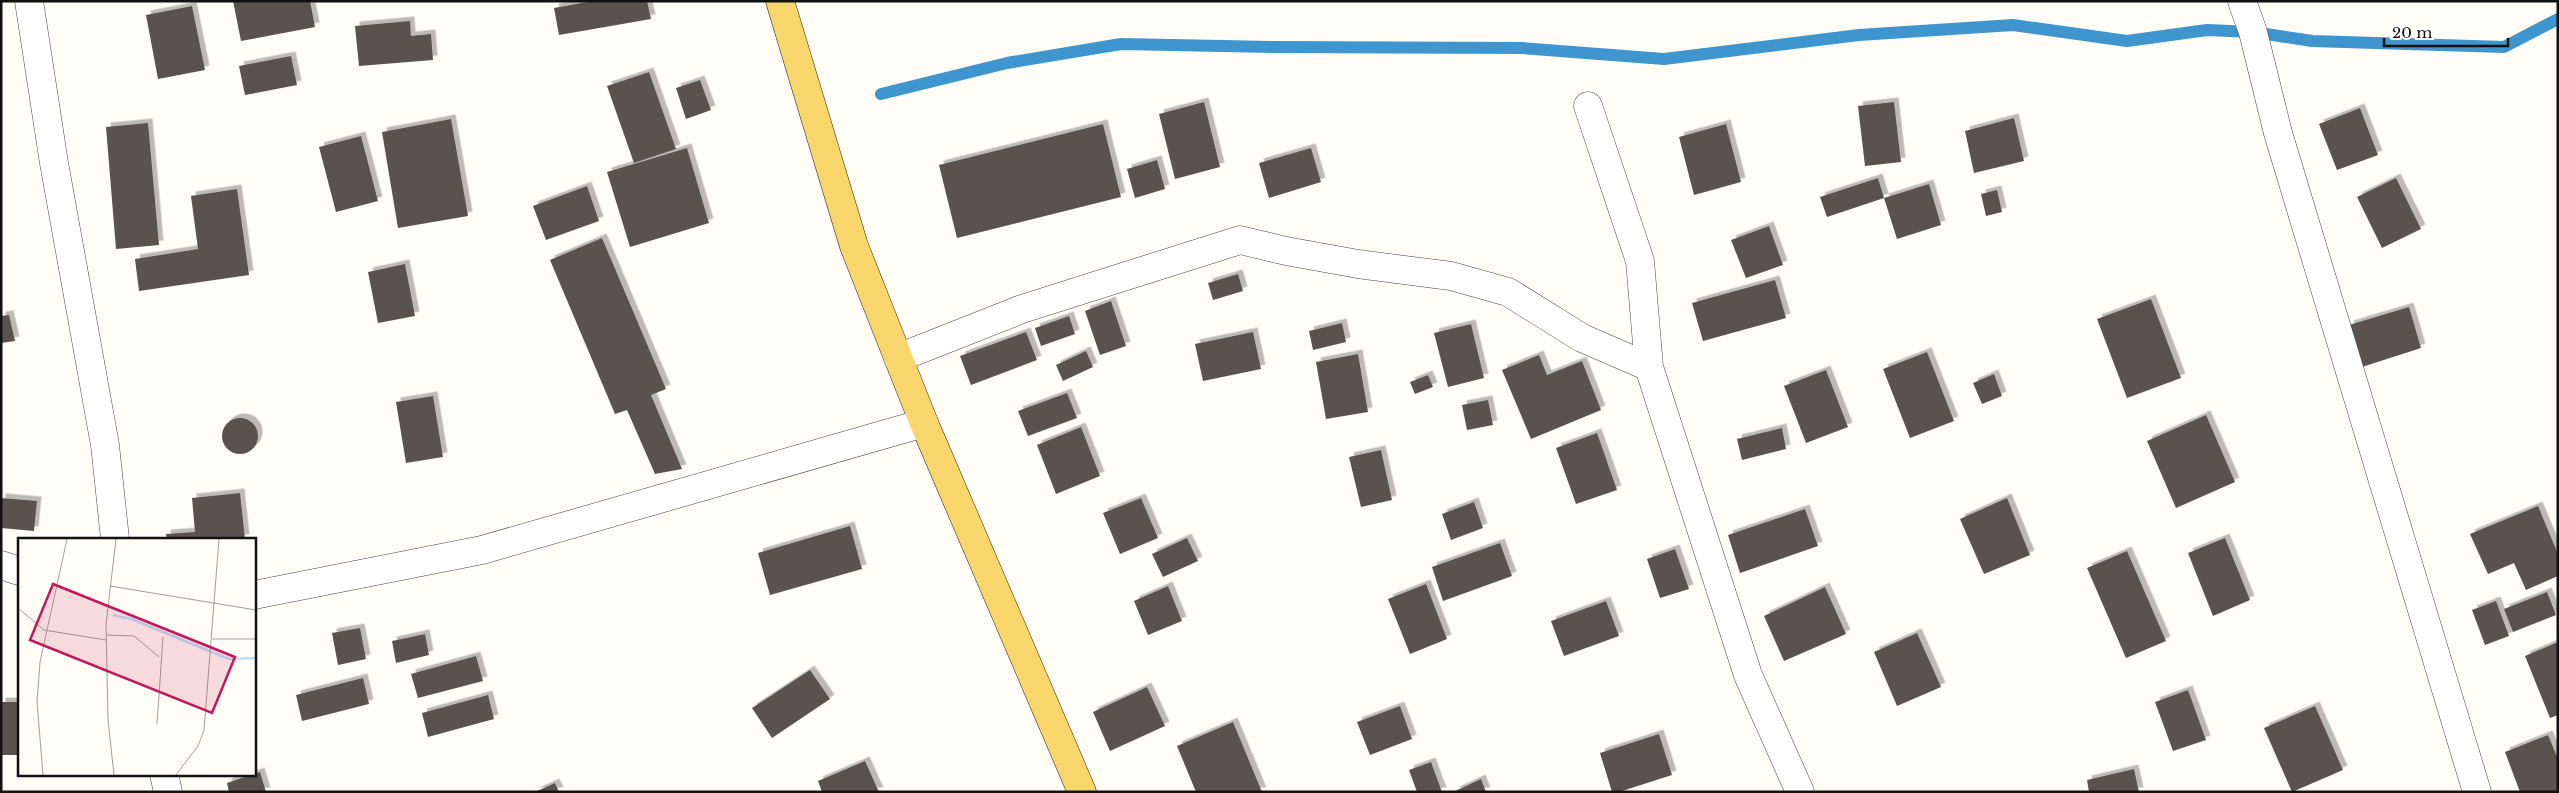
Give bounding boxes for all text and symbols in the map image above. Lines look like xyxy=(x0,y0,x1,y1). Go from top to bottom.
scale bar xyxy=(2384,15,2508,47)
text: 20 m xyxy=(2392,23,2432,42)
inset map xyxy=(18,538,255,776)

